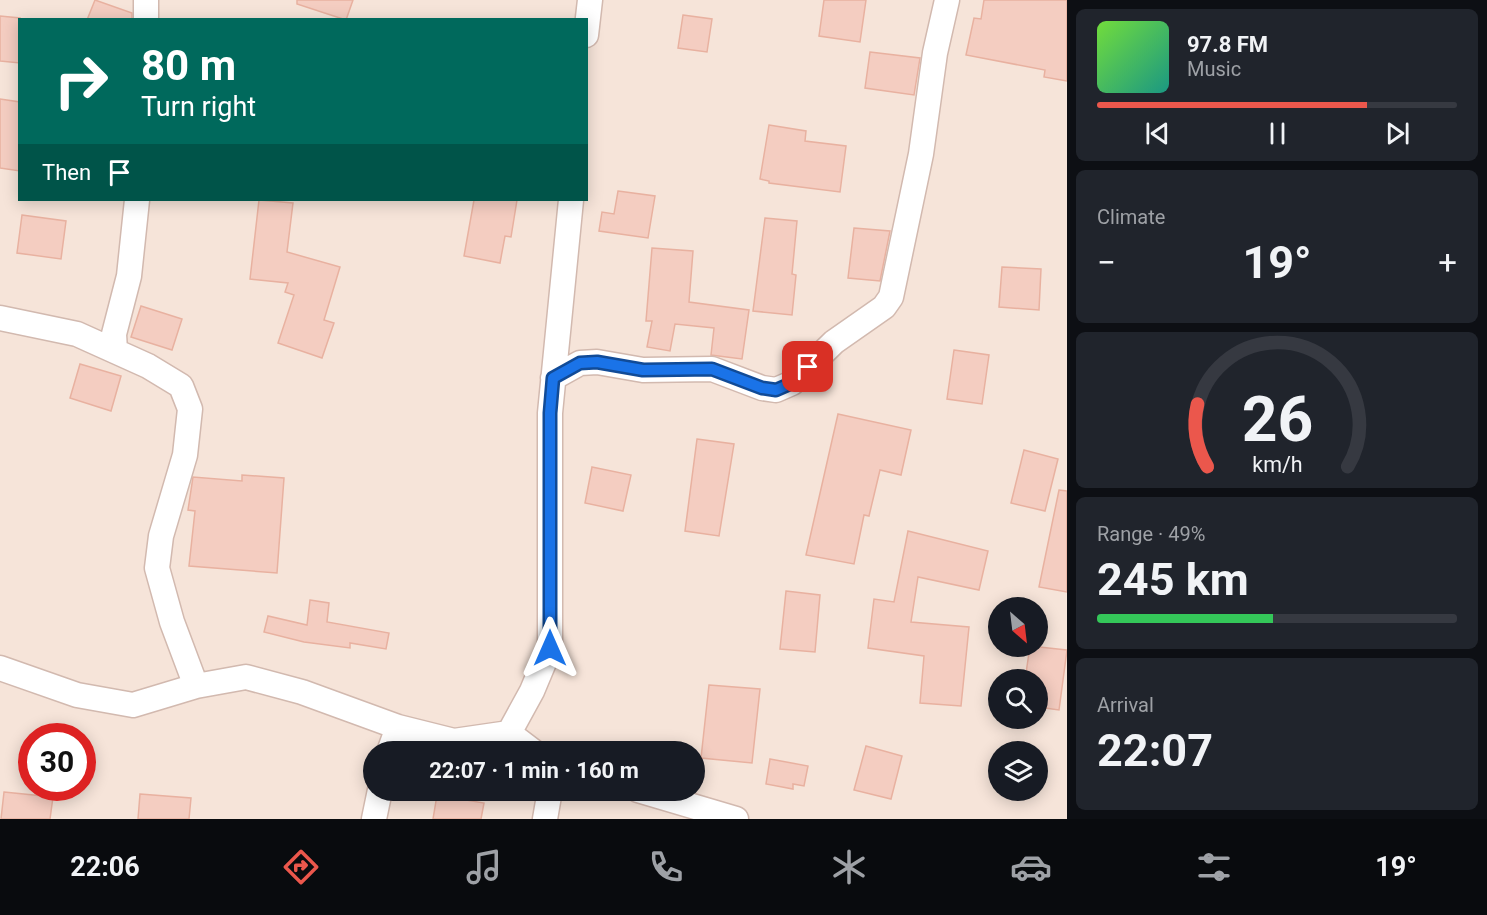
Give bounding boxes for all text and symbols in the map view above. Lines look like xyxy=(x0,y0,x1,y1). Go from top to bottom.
text: 97.8 FM xyxy=(1187,32,1268,57)
text: 80 m xyxy=(141,41,236,90)
icon: right xyxy=(42,42,120,120)
text: Music xyxy=(1187,57,1241,81)
text: Turn right xyxy=(141,91,256,123)
icon: previous xyxy=(1141,117,1174,150)
icon: pause xyxy=(1261,117,1294,150)
icon: next xyxy=(1381,117,1414,150)
icon: arrive xyxy=(103,156,136,189)
text: Then xyxy=(42,160,91,185)
text: Climate xyxy=(1097,205,1165,229)
text: 19° xyxy=(1242,236,1312,289)
text: − xyxy=(1097,243,1116,282)
text: + xyxy=(1438,243,1457,282)
pin xyxy=(782,341,833,392)
icon: arrive xyxy=(791,350,824,383)
text: 26 xyxy=(1241,383,1313,456)
text: km/h xyxy=(1252,452,1302,477)
text: Range · 49% xyxy=(1097,522,1205,546)
text: 245 km xyxy=(1097,553,1249,606)
north arrow xyxy=(988,597,1048,657)
map controls xyxy=(988,597,1048,801)
position arrow xyxy=(518,616,582,680)
button: search xyxy=(988,669,1048,729)
text: Arrival xyxy=(1097,693,1154,717)
speed limit sign: 30 xyxy=(18,723,96,801)
text: 22:07 xyxy=(1097,724,1213,777)
button: layers xyxy=(988,741,1048,801)
text: 22:07 · 1 min · 160 m xyxy=(429,758,639,783)
icon: directions xyxy=(280,846,322,888)
icon: music xyxy=(463,846,505,888)
icon: phone xyxy=(645,846,687,888)
icon: climate xyxy=(828,846,870,888)
icon: car xyxy=(1010,846,1052,888)
icon: filters xyxy=(1193,846,1235,888)
text: 22:06 xyxy=(70,851,140,883)
text: 19° xyxy=(1375,851,1417,883)

